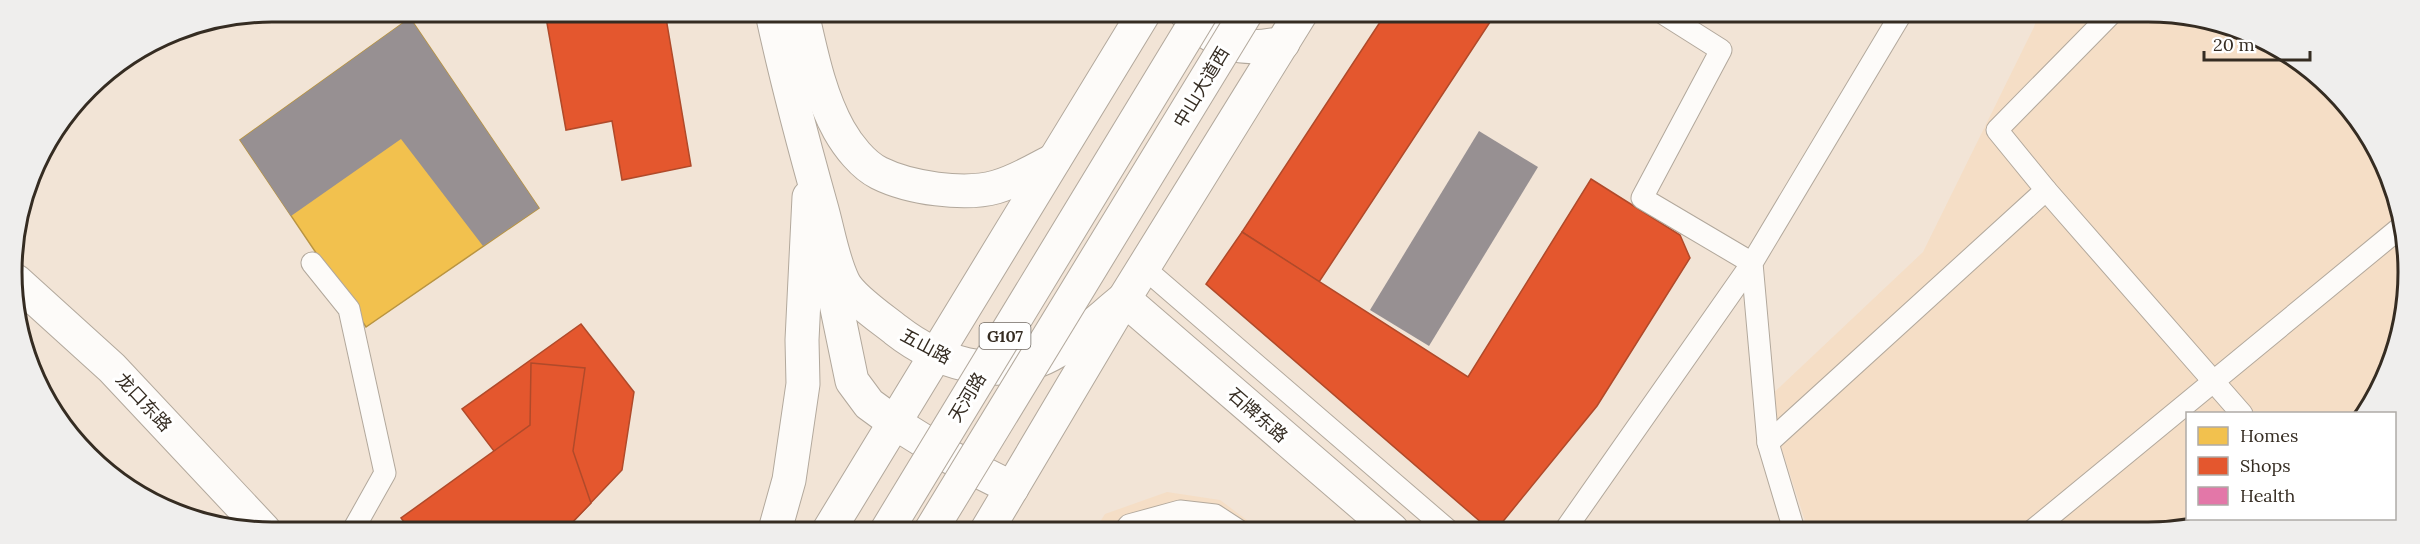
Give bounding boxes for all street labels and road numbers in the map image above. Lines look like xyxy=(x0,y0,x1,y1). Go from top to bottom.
street label: 中山大道西 xyxy=(1168,43,1234,131)
street label: 五山路 xyxy=(897,323,955,369)
road number: G107 xyxy=(980,323,1030,349)
street label: 龙口东路 xyxy=(111,368,177,436)
street label: 天河路 xyxy=(943,368,991,426)
street label: 石牌东路 xyxy=(1223,383,1293,447)

